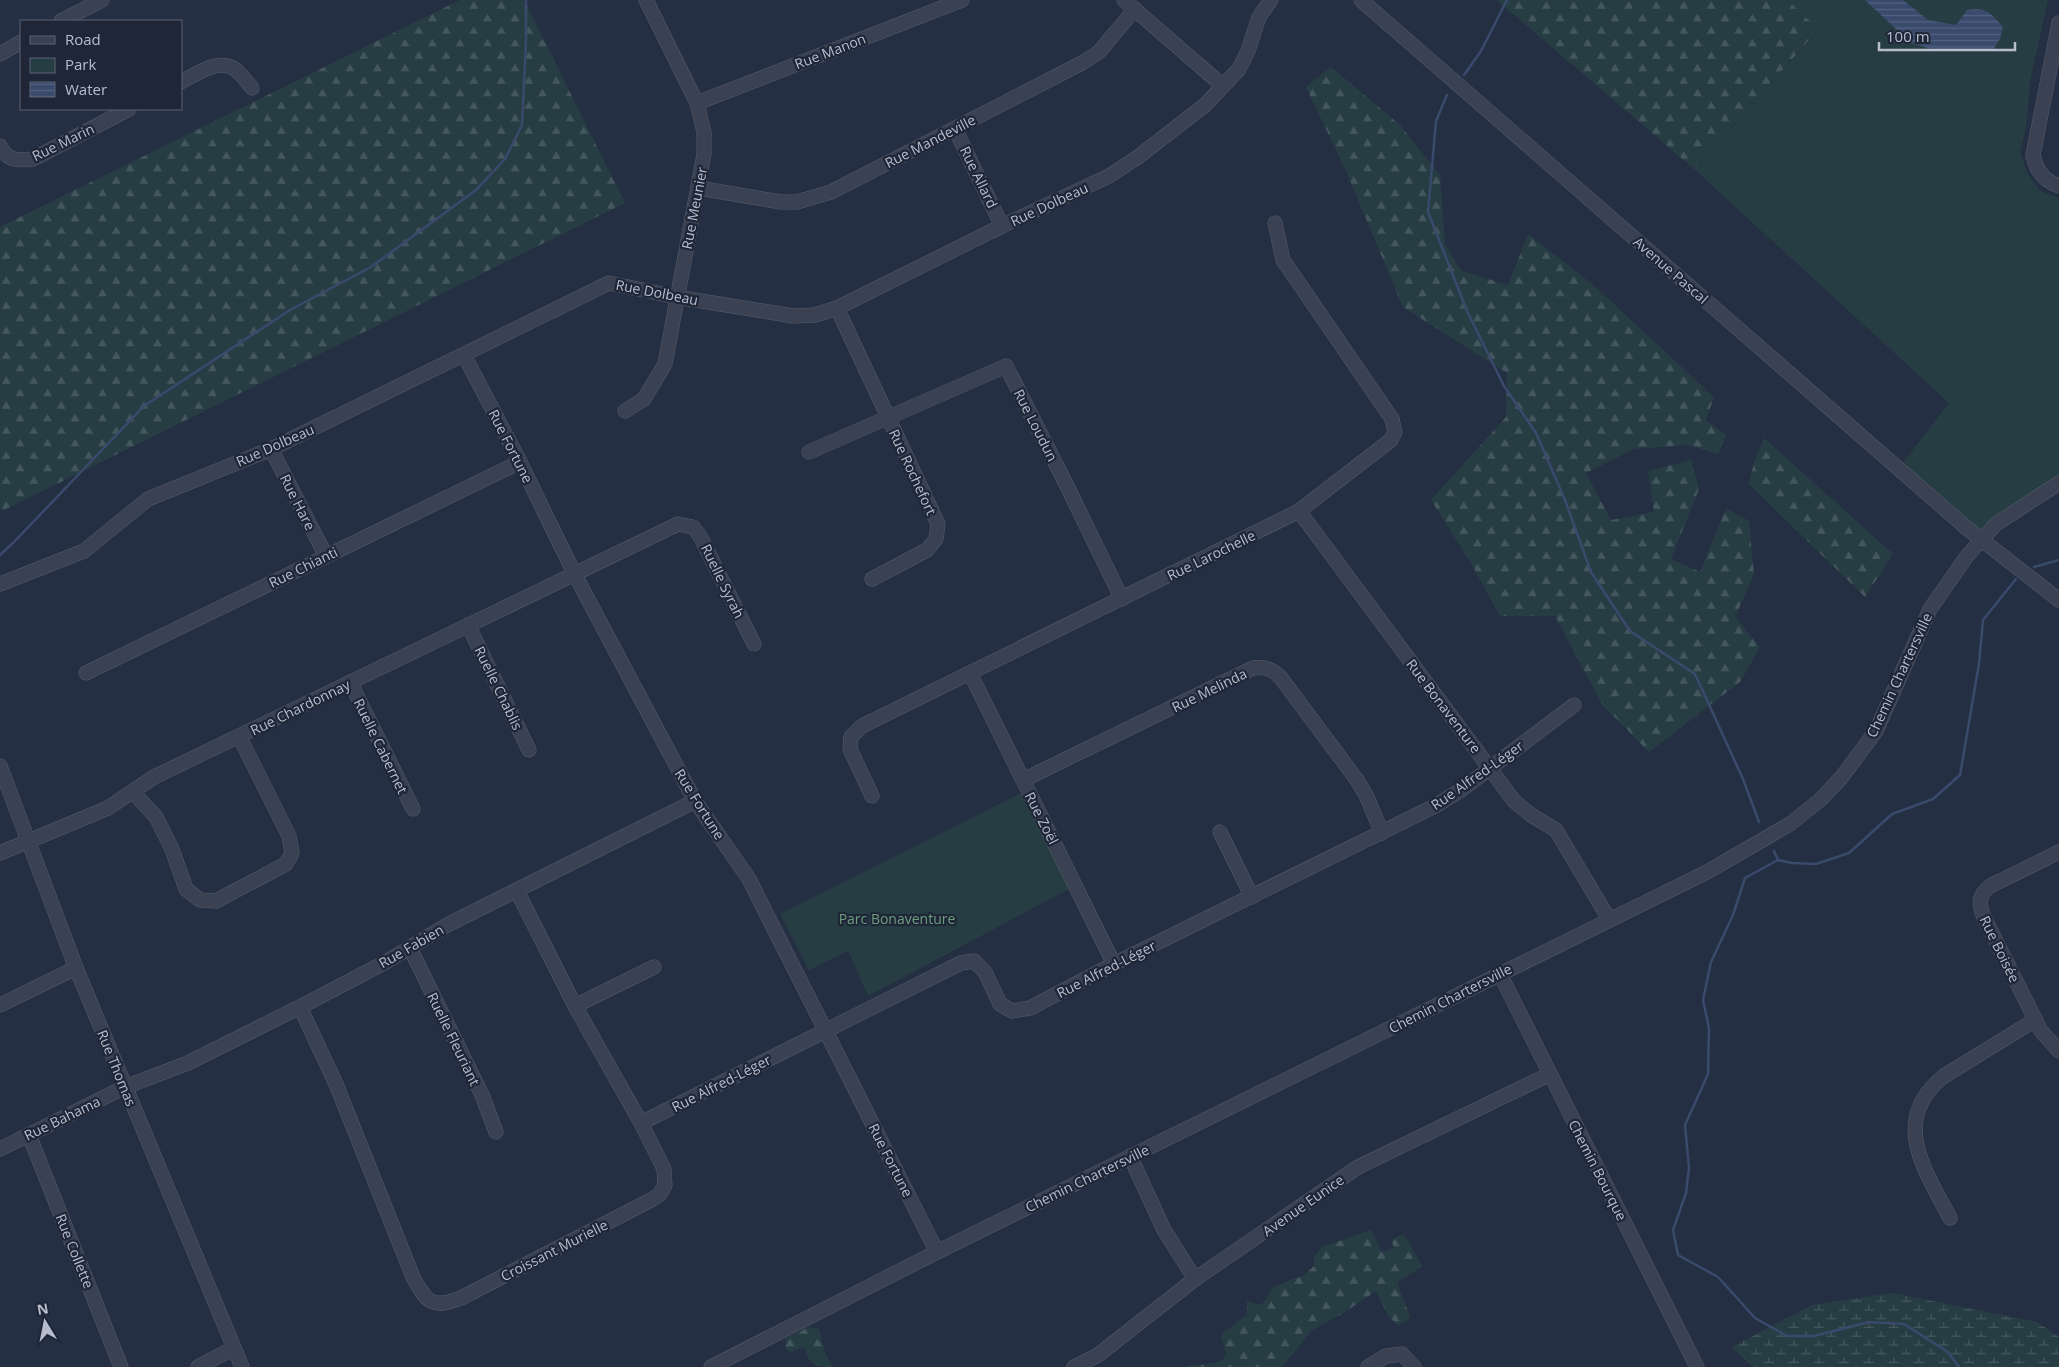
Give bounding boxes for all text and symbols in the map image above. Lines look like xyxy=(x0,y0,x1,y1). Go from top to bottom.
legend xyxy=(20,20,182,110)
scale bar xyxy=(1879,20,2015,52)
text: 100 m xyxy=(1886,26,1930,46)
text: Road xyxy=(65,29,101,49)
street label: Rue Manon xyxy=(792,29,868,73)
text: Park xyxy=(65,54,96,74)
text: Water xyxy=(65,79,107,99)
street label: Rue Mandeville xyxy=(881,110,979,172)
street label: Rue Marin xyxy=(29,119,97,165)
street label: Rue Allard xyxy=(956,143,1002,211)
street label: Rue Meunier xyxy=(677,165,711,251)
street label: Rue Dolbeau xyxy=(1007,178,1091,230)
street label: Avenue Pascal xyxy=(1630,232,1712,308)
street label: Rue Dolbeau xyxy=(614,275,700,309)
street label: Rue Loudun xyxy=(1010,386,1062,464)
street label: Rue Fortune xyxy=(484,406,538,486)
street label: Rue Dolbeau xyxy=(233,419,317,471)
street label: Rue Rochefort xyxy=(885,426,941,518)
street label: Rue Hare xyxy=(276,471,320,533)
street label: Rue Larochelle xyxy=(1164,525,1258,585)
street label: Ruelle Syrah xyxy=(697,541,749,621)
street label: Rue Chianti xyxy=(265,542,341,592)
street label: Chemin Chartersville xyxy=(1862,609,1936,740)
street label: Ruelle Chablis xyxy=(470,643,528,733)
street label: Rue Bonaventure xyxy=(1402,655,1486,757)
street label: Rue Melinda xyxy=(1168,664,1250,716)
street label: Rue Chardonnay xyxy=(247,674,354,739)
street label: Ruelle Cabernet xyxy=(350,695,412,797)
street label: Rue Alfred-Léger xyxy=(1427,736,1527,814)
street label: Rue Fortune xyxy=(671,765,729,843)
street label: Rue Zoël xyxy=(1021,788,1063,848)
park label: Parc Bonaventure xyxy=(839,909,955,928)
street label: Rue Boisée xyxy=(1976,912,2024,986)
street label: Rue Fabien xyxy=(375,920,447,972)
street label: Rue Alfred-Léger xyxy=(1053,936,1159,1002)
street label: Chemin Chartersville xyxy=(1385,959,1515,1037)
street label: Ruelle Fleuriant xyxy=(423,989,485,1089)
street label: Rue Thomas xyxy=(93,1027,141,1109)
street label: Rue Alfred-Léger xyxy=(668,1050,774,1116)
street label: Rue Bahama xyxy=(21,1091,103,1145)
street label: Chemin Bourque xyxy=(1564,1116,1632,1224)
street label: Rue Fortune xyxy=(864,1120,918,1200)
street label: Chemin Chartersville xyxy=(1022,1140,1152,1216)
street label: Avenue Eunice xyxy=(1258,1170,1348,1240)
street label: Rue Collette xyxy=(51,1211,99,1291)
street label: Croissant Murielle xyxy=(497,1215,611,1285)
north arrow xyxy=(20,1297,70,1347)
text: N xyxy=(35,1298,50,1319)

